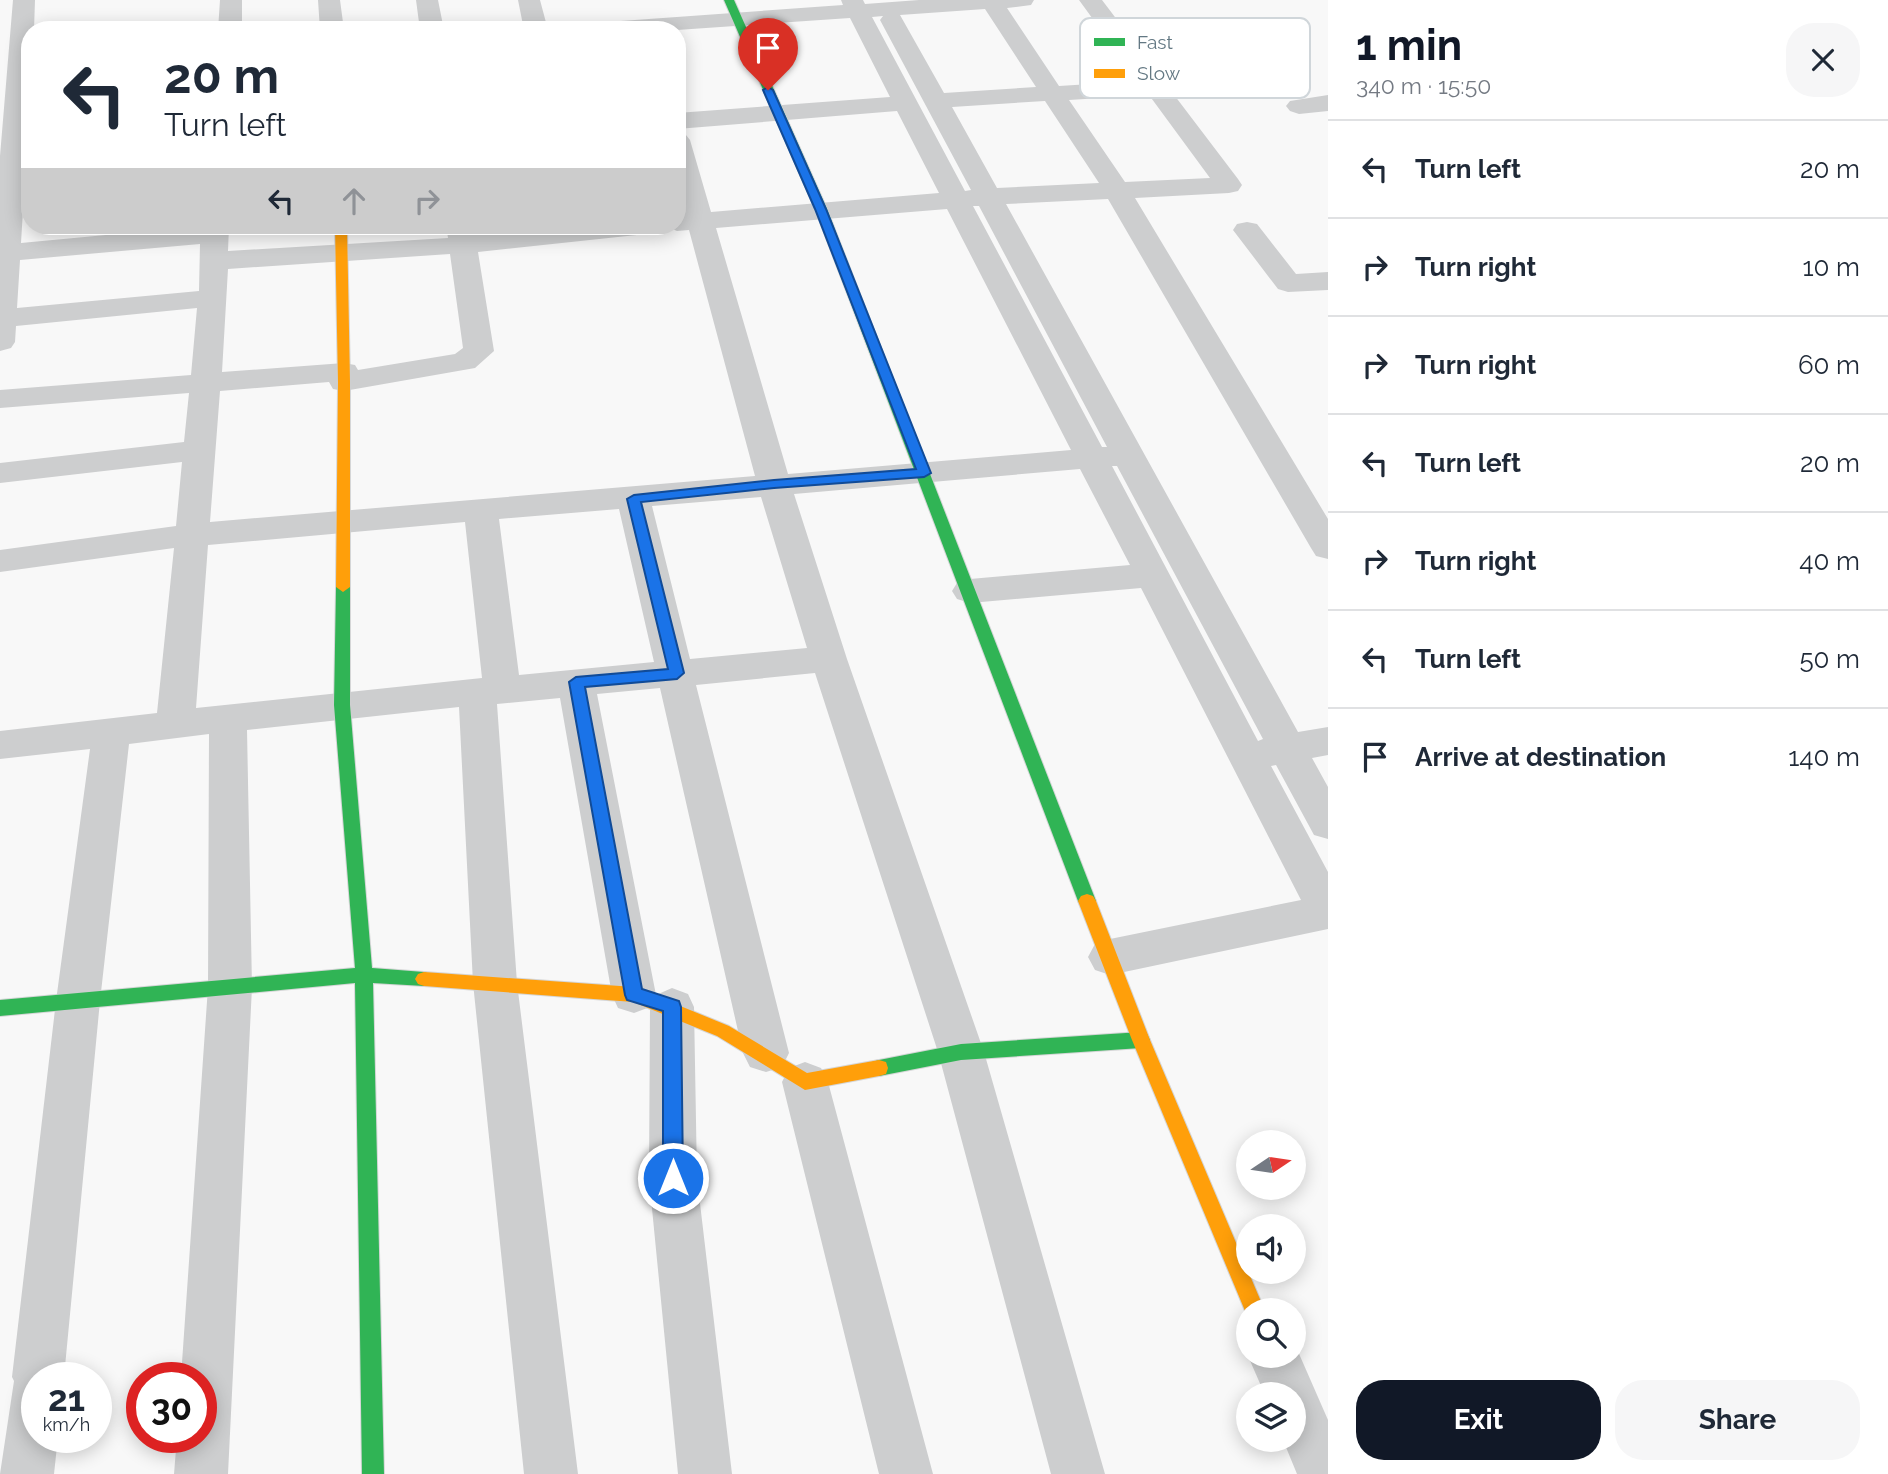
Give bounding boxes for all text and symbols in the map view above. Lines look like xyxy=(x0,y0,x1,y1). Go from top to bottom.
pin xyxy=(738,18,798,90)
legend xyxy=(1080,18,1310,98)
text: 1 min xyxy=(1356,21,1462,70)
button: close xyxy=(1786,23,1860,97)
icon: arrive xyxy=(749,29,787,67)
text: Fast xyxy=(1137,31,1173,53)
text: 20 m xyxy=(164,47,279,104)
icon: left xyxy=(49,49,140,140)
text: Slow xyxy=(1137,62,1181,84)
text: 340 m · 15:50 xyxy=(1356,72,1491,99)
text: Turn left xyxy=(164,106,286,143)
icon: left xyxy=(1356,150,1394,188)
text: Turn left xyxy=(1415,154,1521,184)
text: 20 m xyxy=(1800,154,1860,184)
icon: left xyxy=(262,182,300,220)
icon: ahead xyxy=(335,182,373,220)
icon: right xyxy=(408,182,446,220)
icon: right xyxy=(1356,248,1394,286)
text: Turn right xyxy=(1415,252,1536,282)
text: 10 m xyxy=(1802,252,1860,282)
icon: right xyxy=(1356,346,1394,384)
text: Turn right xyxy=(1415,350,1536,380)
text: 60 m xyxy=(1798,350,1860,380)
icon: left xyxy=(1356,444,1394,482)
text: Turn left xyxy=(1415,448,1521,478)
text: 20 m xyxy=(1800,448,1860,478)
icon: right xyxy=(1356,542,1394,580)
text: Turn right xyxy=(1415,546,1536,576)
text: 40 m xyxy=(1799,546,1860,576)
icon: left xyxy=(1356,640,1394,678)
text: Turn left xyxy=(1415,644,1521,674)
text: 50 m xyxy=(1799,644,1860,674)
icon: arrive xyxy=(1356,738,1394,776)
text: Arrive at destination xyxy=(1415,742,1666,772)
text: 140 m xyxy=(1788,742,1860,772)
north arrow xyxy=(1236,1130,1306,1200)
map controls xyxy=(1236,1130,1306,1452)
position arrow xyxy=(636,1141,710,1215)
button: sound xyxy=(1236,1214,1306,1284)
button: search xyxy=(1236,1298,1306,1368)
speed limit sign: 30 xyxy=(126,1362,217,1453)
text: 21 xyxy=(48,1378,85,1419)
button: Exit xyxy=(1356,1380,1601,1460)
button: Share xyxy=(1615,1380,1860,1460)
button: layers xyxy=(1236,1382,1306,1452)
text: km/h xyxy=(43,1414,90,1435)

